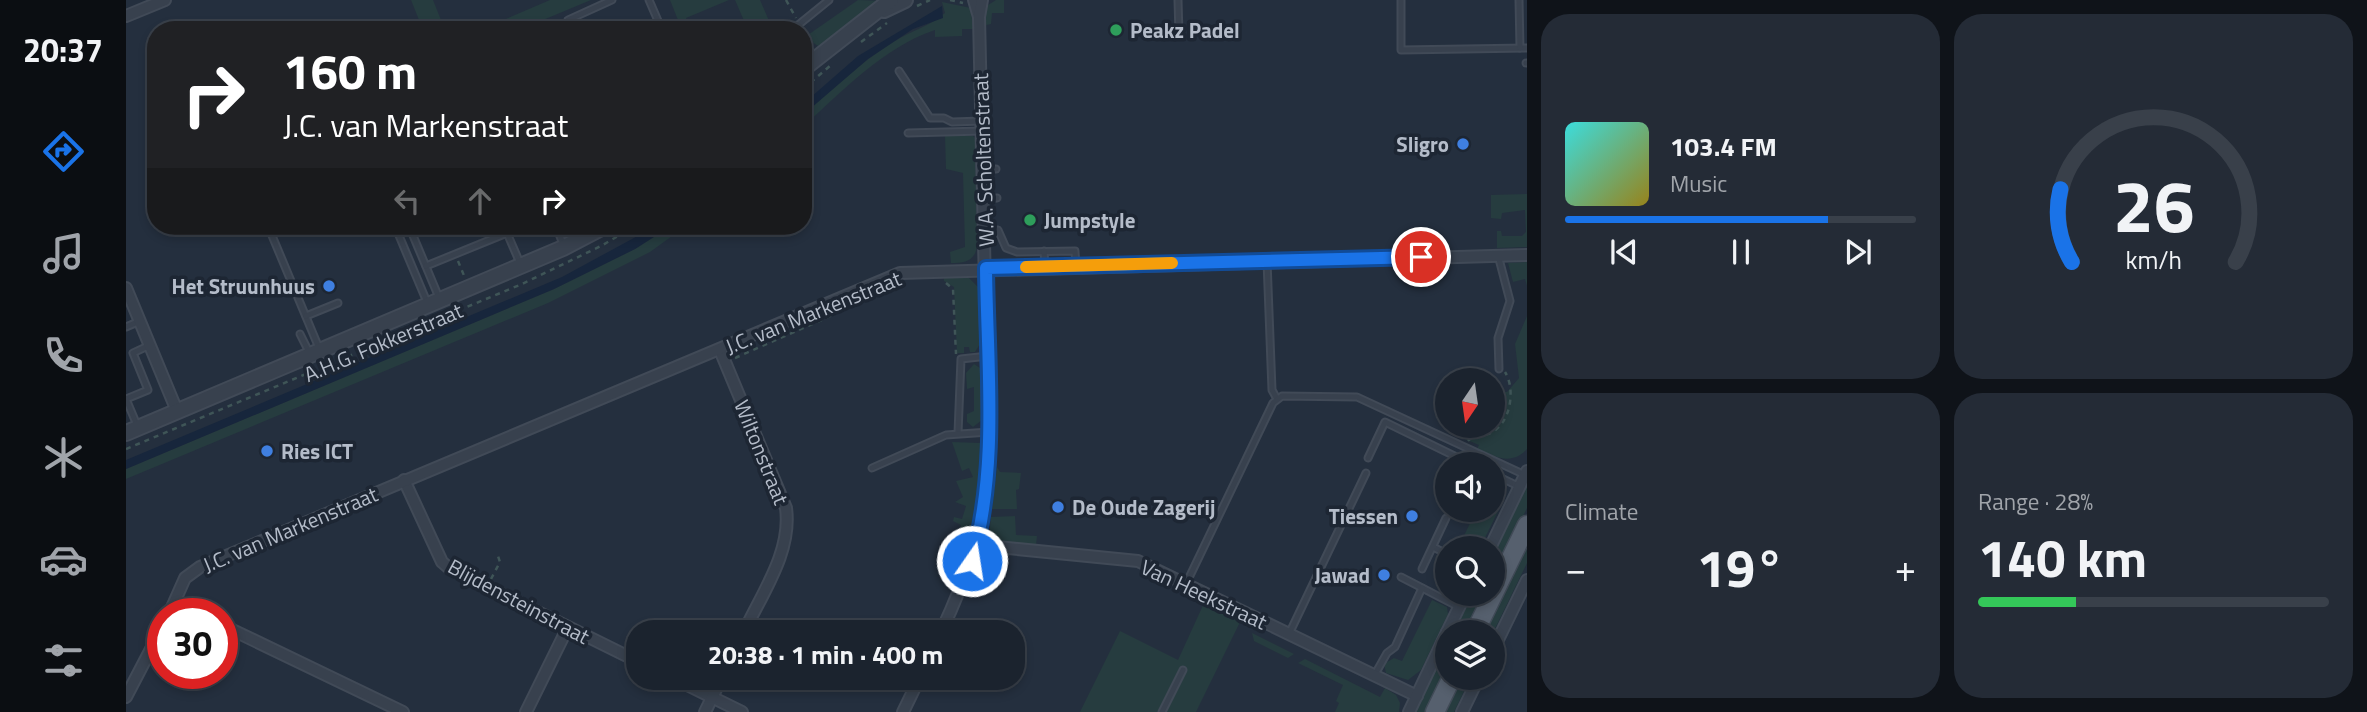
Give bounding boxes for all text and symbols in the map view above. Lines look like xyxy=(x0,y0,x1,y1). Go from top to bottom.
place label: Peakz Padel xyxy=(1130,14,1240,46)
marker: Peakz Padel xyxy=(1108,22,1124,38)
text: 20:37 xyxy=(23,26,103,74)
text: 160 m xyxy=(283,33,417,108)
icon: right xyxy=(168,49,259,140)
street label: W.A. Scholtenstraat xyxy=(964,72,1002,247)
text: J.C. van Markenstraat xyxy=(283,101,568,149)
icon: directions xyxy=(39,127,88,176)
text: 103.4 FM xyxy=(1670,127,1777,166)
place label: Sligro xyxy=(1396,128,1449,160)
marker: Sligro xyxy=(1455,136,1471,152)
text: 26 xyxy=(2113,151,2194,261)
text: Music xyxy=(1670,166,1727,201)
icon: left xyxy=(388,182,426,220)
icon: ahead xyxy=(461,182,499,220)
icon: right xyxy=(534,182,572,220)
place label: Jumpstyle xyxy=(1044,204,1135,236)
marker: Jumpstyle xyxy=(1022,212,1038,228)
pin xyxy=(1391,227,1451,287)
icon: music xyxy=(39,229,88,278)
icon: previous xyxy=(1605,233,1643,271)
icon: pause xyxy=(1722,233,1760,271)
icon: next xyxy=(1839,233,1877,271)
icon: arrive xyxy=(1402,238,1440,276)
text: km/h xyxy=(2125,241,2182,279)
street label: J.C. van Markenstraat xyxy=(720,262,906,362)
place label: Het Struunhuus xyxy=(172,270,315,302)
marker: Het Struunhuus xyxy=(321,278,337,294)
street label: A.H.G. Fokkerstraat xyxy=(299,294,468,390)
icon: phone xyxy=(39,331,88,380)
north arrow xyxy=(1435,368,1505,438)
map controls xyxy=(1435,368,1505,690)
street label: Wiltonstraat xyxy=(726,395,798,510)
icon: climate xyxy=(39,433,88,482)
place label: Ries ICT xyxy=(281,435,353,467)
marker: Ries ICT xyxy=(259,443,275,459)
button: sound xyxy=(1435,452,1505,522)
street label: J.C. van Markenstraat xyxy=(198,477,383,580)
text: Range · 28% xyxy=(1978,484,2093,519)
place label: De Oude Zagerij xyxy=(1072,491,1215,523)
text: Climate xyxy=(1565,494,1638,529)
marker: De Oude Zagerij xyxy=(1050,499,1066,515)
place label: Tiessen xyxy=(1329,500,1398,532)
marker: Tiessen xyxy=(1404,508,1420,524)
text: 140 km xyxy=(1978,518,2147,597)
position arrow xyxy=(935,524,1009,598)
text: 19° xyxy=(1697,528,1784,607)
icon: car xyxy=(39,535,88,584)
button: search xyxy=(1435,536,1505,606)
text: − xyxy=(1565,539,1586,597)
text: + xyxy=(1895,539,1916,597)
street label: Blijdensteinstraat xyxy=(442,550,596,652)
street label: Van Heekstraat xyxy=(1136,551,1273,638)
place label: Jawad xyxy=(1315,559,1370,591)
marker: Jawad xyxy=(1376,567,1392,583)
speed limit sign: 30 xyxy=(147,598,238,689)
button: layers xyxy=(1435,620,1505,690)
text: 20:38 · 1 min · 400 m xyxy=(708,635,943,674)
icon: filters xyxy=(39,636,88,685)

